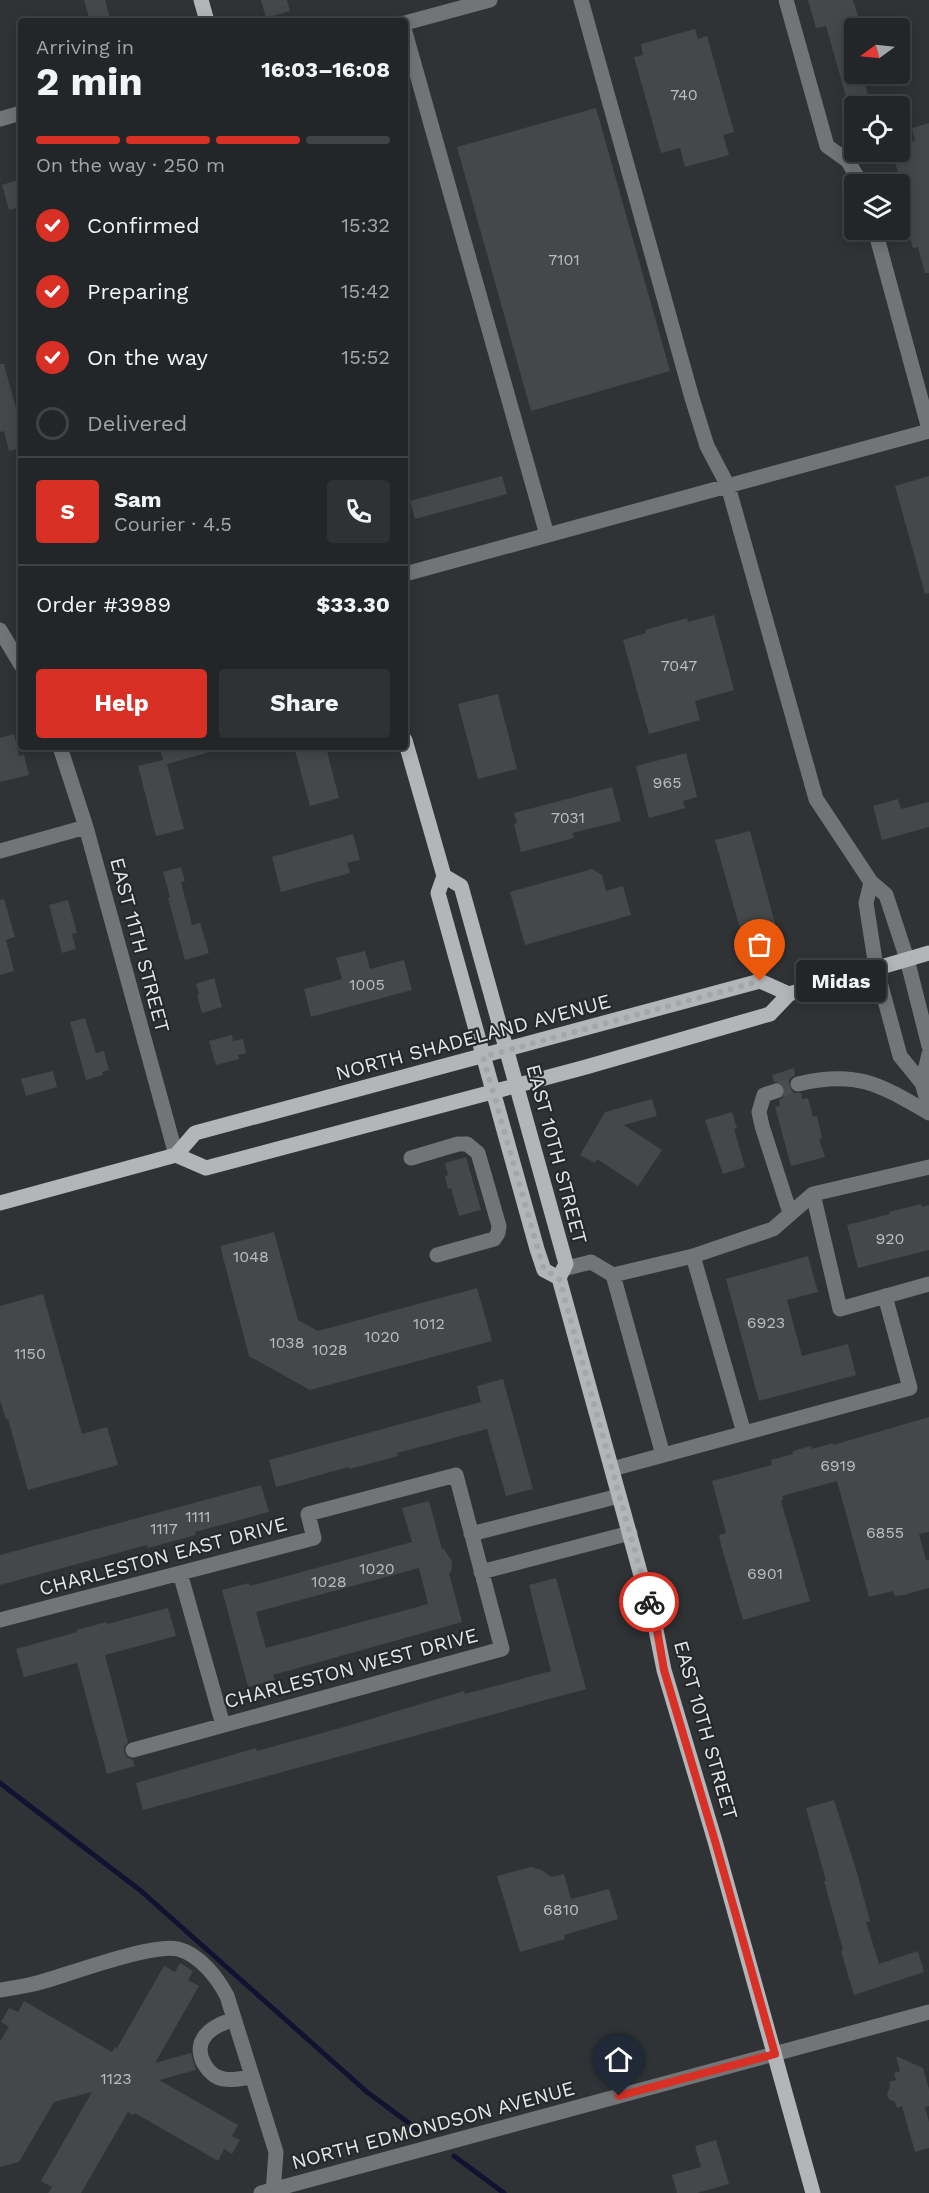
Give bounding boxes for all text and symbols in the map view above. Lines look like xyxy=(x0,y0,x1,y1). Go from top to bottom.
north arrow xyxy=(844,18,910,84)
map controls xyxy=(844,18,910,240)
text: Arriving in xyxy=(36,35,134,59)
text: 16:03–16:08 xyxy=(261,57,390,82)
text: 2 min xyxy=(36,59,143,104)
house number: 740 xyxy=(670,85,698,104)
button: locate xyxy=(844,96,910,162)
text: On the way · 250 m xyxy=(36,153,225,177)
button: layers xyxy=(844,174,910,240)
icon: check xyxy=(36,209,69,242)
text: Confirmed xyxy=(87,213,200,238)
text: 15:32 xyxy=(341,213,390,237)
house number: 7101 xyxy=(548,250,580,269)
icon: check xyxy=(36,275,69,308)
text: Preparing xyxy=(87,279,188,304)
text: 15:42 xyxy=(341,279,390,303)
icon: check xyxy=(36,341,69,374)
text: On the way xyxy=(87,345,208,370)
text: 15:52 xyxy=(341,345,390,369)
text: Delivered xyxy=(87,411,187,436)
button: phone xyxy=(327,480,390,543)
text: Sam xyxy=(114,487,162,512)
text: S xyxy=(60,499,75,524)
text: Courier · 4.5 xyxy=(114,512,232,536)
text: Order #3989 xyxy=(36,592,171,617)
text: $33.30 xyxy=(316,592,390,617)
house number: 7047 xyxy=(661,656,697,675)
button: Help xyxy=(36,669,207,738)
button: Share xyxy=(219,669,390,738)
house number: 965 xyxy=(653,773,681,792)
house number: 7031 xyxy=(551,808,585,827)
street label: EAST 11TH STREET xyxy=(105,855,175,1035)
pin xyxy=(734,919,785,981)
icon: bag xyxy=(743,928,776,961)
callout: Midas xyxy=(796,960,886,1002)
text: Midas xyxy=(812,969,870,993)
house number: 1005 xyxy=(349,975,385,994)
street label: NORTH SHADELAND AVENUE xyxy=(333,989,613,1085)
street label: EAST 10TH STREET xyxy=(521,1062,593,1246)
house number: 920 xyxy=(875,1229,905,1248)
house number: 1048 xyxy=(233,1247,269,1266)
house number: 6923 xyxy=(747,1313,785,1332)
house number: 1012 xyxy=(413,1314,445,1333)
house number: 1020 xyxy=(364,1327,400,1346)
house number: 1038 xyxy=(269,1333,305,1352)
house number: 1028 xyxy=(312,1340,348,1359)
house number: 1150 xyxy=(14,1344,46,1363)
house number: 6919 xyxy=(820,1456,856,1475)
house number: 1111 xyxy=(186,1507,210,1526)
street label: CHARLESTON EAST DRIVE xyxy=(36,1511,290,1601)
house number: 1117 xyxy=(150,1519,178,1538)
house number: 6855 xyxy=(866,1523,904,1542)
house number: 1020 xyxy=(359,1559,395,1578)
house number: 6901 xyxy=(747,1564,783,1583)
house number: 1028 xyxy=(311,1572,347,1591)
courier xyxy=(619,1572,679,1632)
icon: bike xyxy=(633,1586,666,1619)
street label: CHARLESTON WEST DRIVE xyxy=(222,1623,480,1713)
street label: EAST 10TH STREET xyxy=(669,1638,743,1822)
house number: 6810 xyxy=(543,1900,579,1919)
pin xyxy=(593,2034,644,2096)
icon: home xyxy=(602,2043,635,2076)
house number: 1123 xyxy=(100,2069,132,2088)
street label: NORTH EDMONDSON AVENUE xyxy=(289,2076,577,2174)

